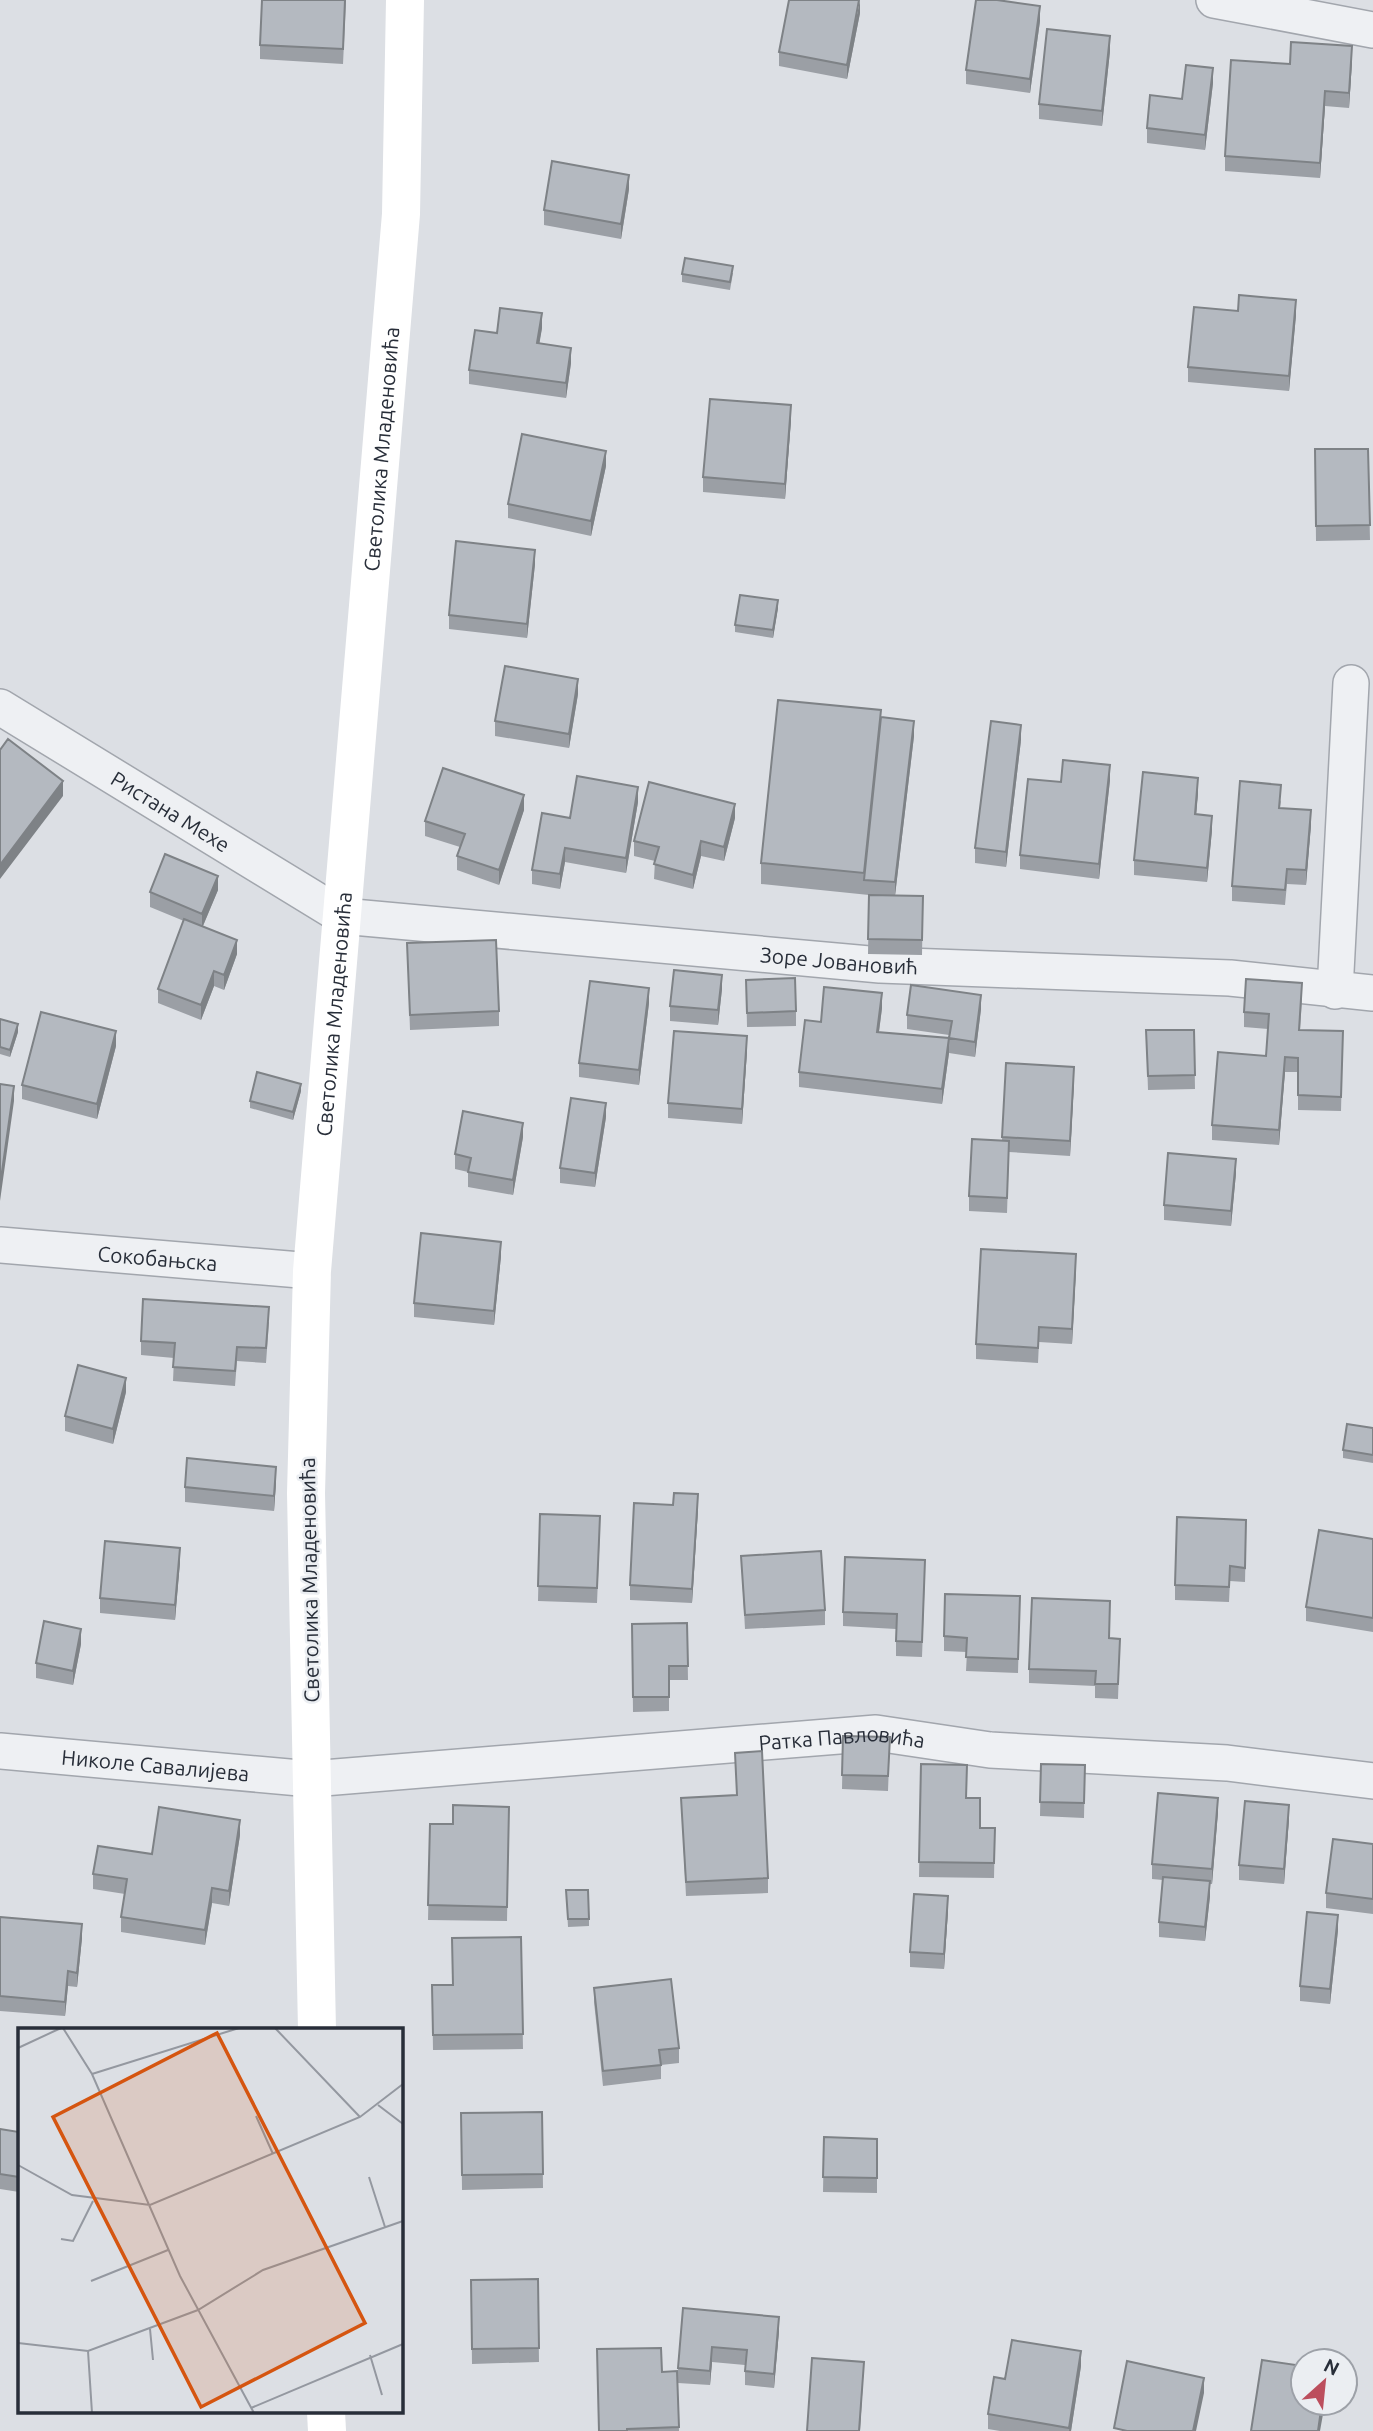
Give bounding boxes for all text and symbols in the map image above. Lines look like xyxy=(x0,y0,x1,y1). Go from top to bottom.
street label: Светолика Младеновића xyxy=(359,326,403,572)
street label: Ристана Мехе xyxy=(107,766,234,857)
street label: Светолика Младеновића xyxy=(311,891,356,1137)
street label: Зоре Јовановић xyxy=(759,942,919,978)
street label: Сокобањска xyxy=(97,1241,218,1275)
street label: Светолика Младеновића xyxy=(295,1457,323,1703)
street label: Ратка Павловића xyxy=(758,1721,927,1755)
street label: Николе Савалијева xyxy=(60,1745,250,1785)
inset map xyxy=(18,2028,402,2414)
north arrow xyxy=(1289,2347,1359,2417)
text: N xyxy=(1320,2354,1343,2380)

